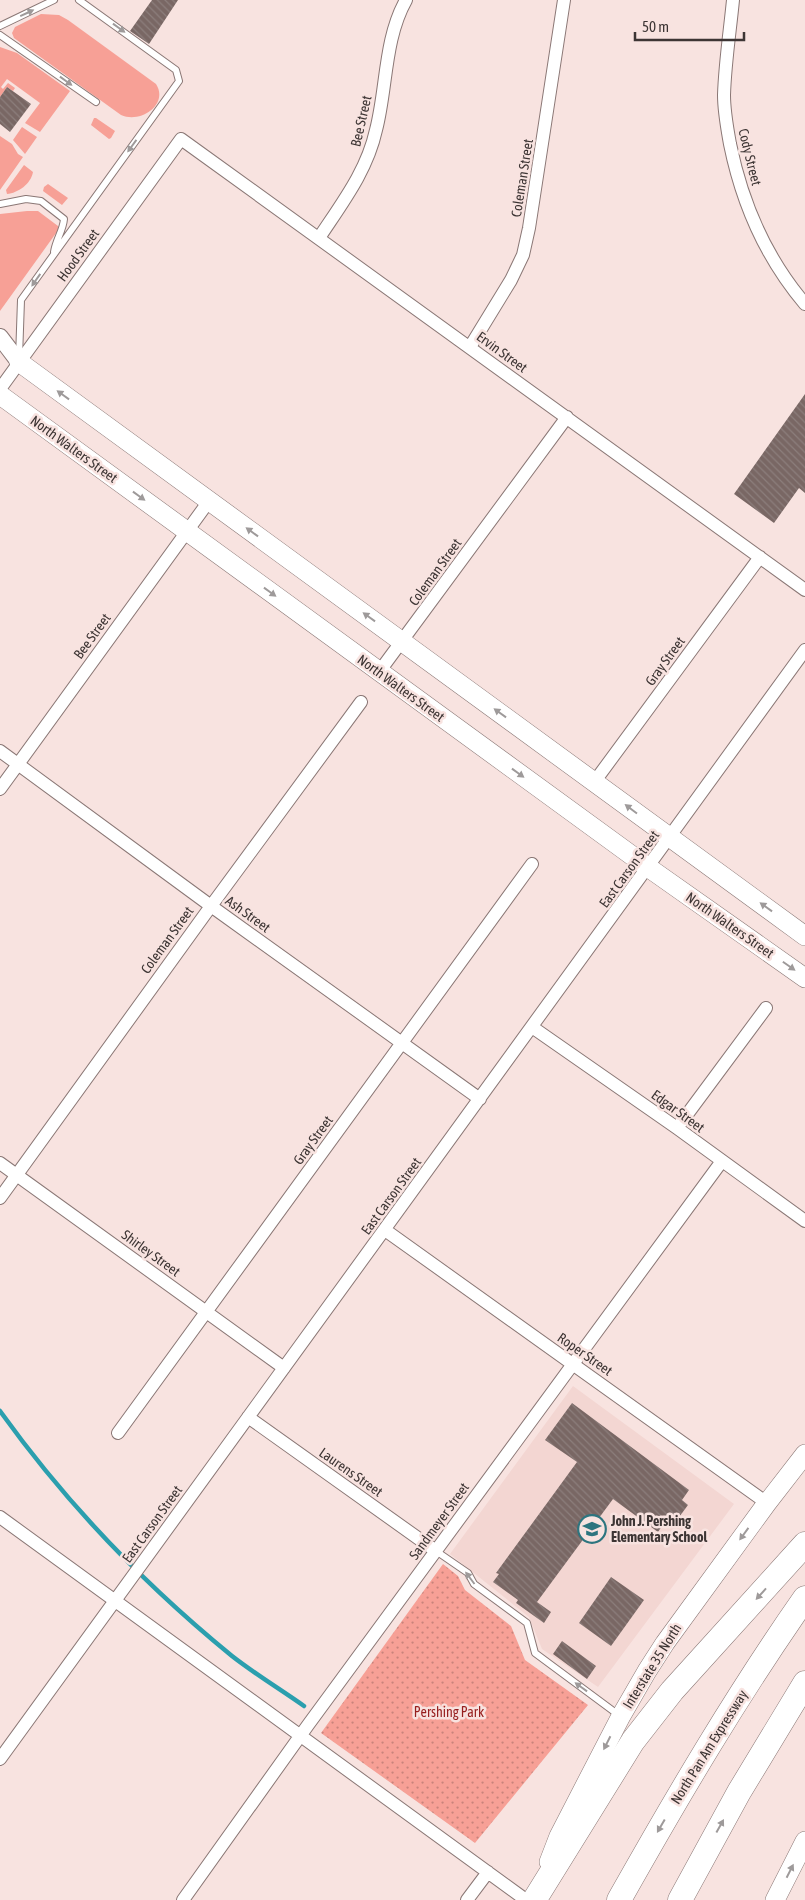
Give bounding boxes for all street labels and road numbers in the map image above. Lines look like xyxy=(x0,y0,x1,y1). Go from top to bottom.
street label: Bee Street xyxy=(347,94,375,148)
street label: Cody Street xyxy=(735,127,765,187)
street label: Coleman Street xyxy=(508,138,536,218)
street label: Hood Street xyxy=(54,226,102,284)
street label: Ervin Street xyxy=(474,328,530,376)
street label: North Walters Street xyxy=(27,412,121,486)
street label: Coleman Street xyxy=(405,535,465,609)
street label: Bee Street xyxy=(70,610,114,662)
street label: Gray Street xyxy=(642,634,688,688)
street label: North Walters Street xyxy=(354,651,448,725)
street label: East Carson Street xyxy=(596,827,662,911)
street label: North Walters Street xyxy=(683,889,777,961)
street label: Ash Street xyxy=(223,892,273,936)
street label: Coleman Street xyxy=(137,903,197,977)
street label: Edgar Street xyxy=(648,1086,708,1136)
street label: Gray Street xyxy=(290,1113,336,1167)
street label: East Carson Street xyxy=(358,1154,424,1238)
street label: Shirley Street xyxy=(119,1226,183,1280)
street label: Roper Street xyxy=(554,1329,616,1379)
street label: Laurens Street xyxy=(316,1444,386,1500)
street label: Sandmeyer Street xyxy=(406,1480,472,1562)
street label: East Carson Street xyxy=(119,1482,185,1566)
street label: Interstate 35 North xyxy=(619,1621,685,1711)
street label: North Pan Am Expressway xyxy=(667,1687,751,1807)

